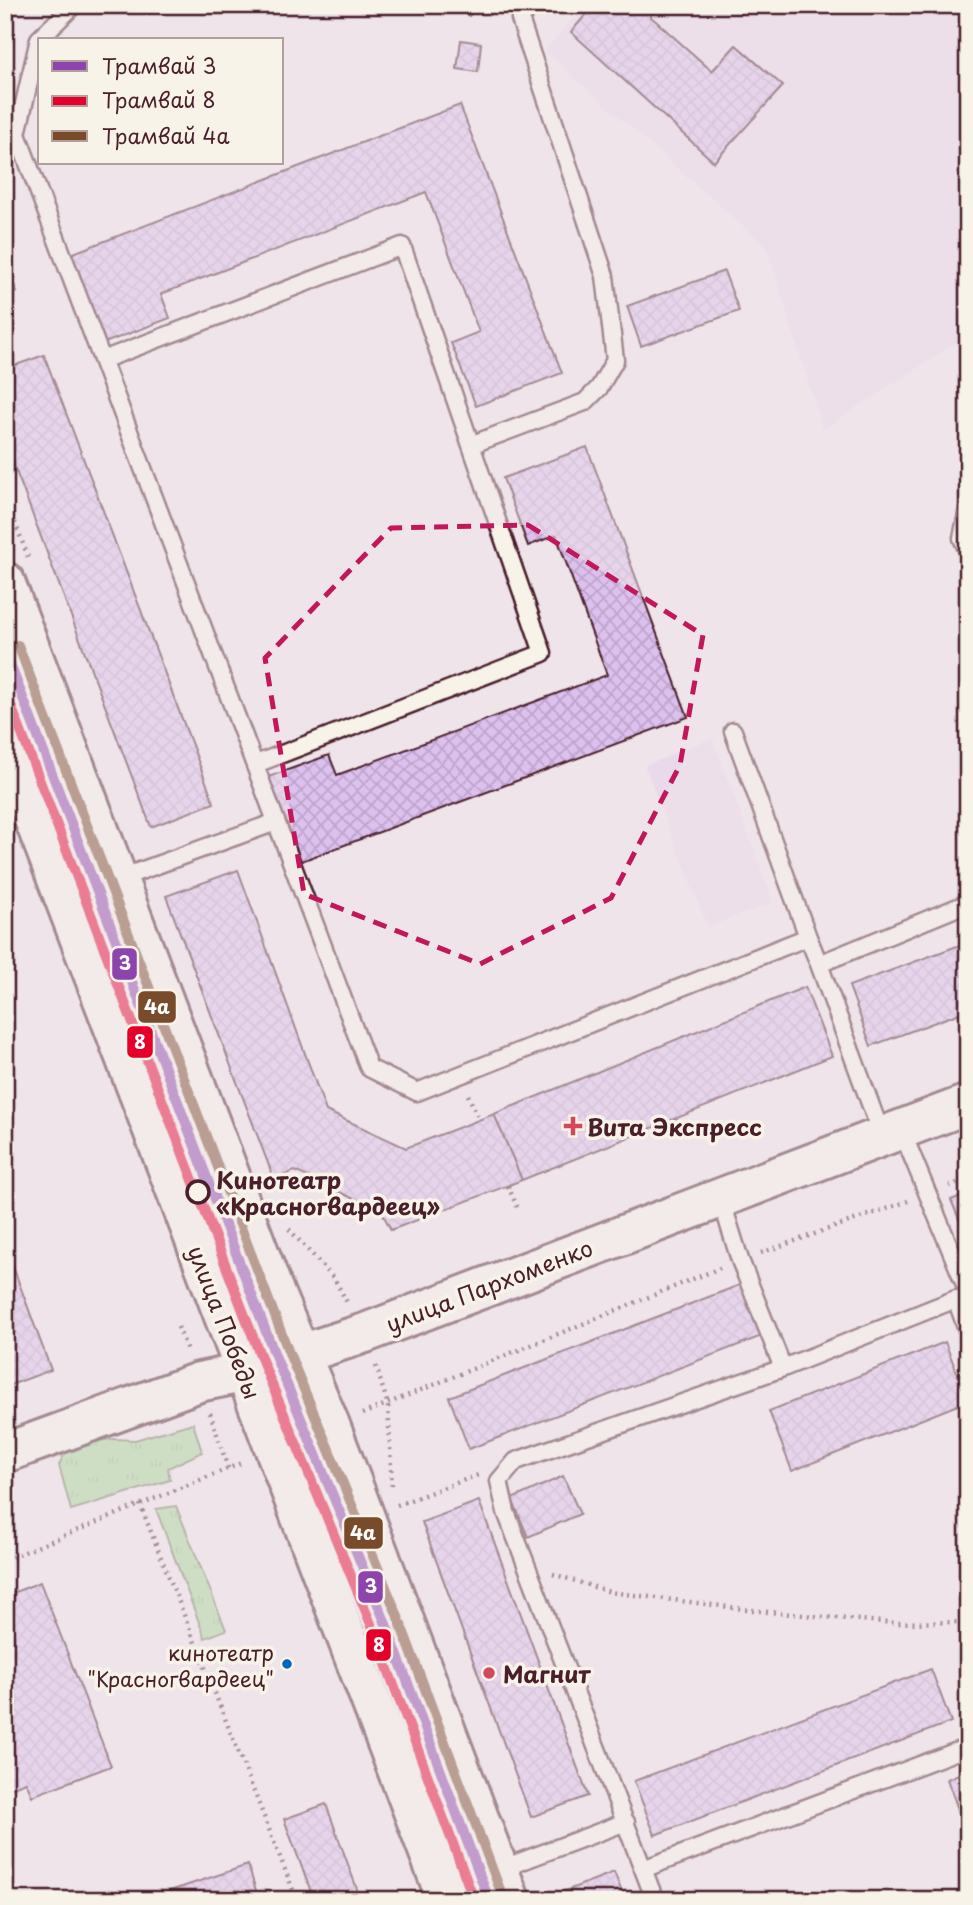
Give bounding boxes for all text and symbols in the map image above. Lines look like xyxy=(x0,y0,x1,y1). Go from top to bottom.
legend xyxy=(38,38,284,164)
text: Трамвай 3 xyxy=(102,49,216,81)
text: Трамвай 8 xyxy=(102,83,216,115)
text: Трамвай 4а xyxy=(102,119,230,151)
line badge: 3 xyxy=(111,947,138,981)
text: 3 xyxy=(119,948,131,976)
line badge: 4а xyxy=(137,990,177,1024)
text: 4а xyxy=(144,992,170,1020)
line badge: 8 xyxy=(126,1025,154,1059)
text: 8 xyxy=(134,1027,146,1055)
place label: Вита Экспресс xyxy=(587,1109,762,1144)
marker: Вита Экспресс xyxy=(565,1118,581,1134)
place label: Кинотеатр «Красногвардеец» xyxy=(216,1162,440,1223)
marker: Кинотеатр «Красногвардеец» xyxy=(186,1180,210,1204)
street label: улица Пархоменко xyxy=(380,1229,598,1341)
street label: улица Победы xyxy=(180,1240,270,1404)
line badge: 4а xyxy=(343,1516,384,1550)
text: 4а xyxy=(350,1518,376,1546)
line badge: 3 xyxy=(357,1570,384,1604)
text: 3 xyxy=(365,1571,377,1599)
line badge: 8 xyxy=(365,1628,392,1662)
text: 8 xyxy=(373,1630,385,1658)
place label: кинотеатр "Красногвардеец" xyxy=(87,1636,274,1694)
place label: Магнит xyxy=(503,1656,592,1691)
marker: кинотеатр "Красногвардеец" xyxy=(280,1657,294,1671)
marker: Магнит xyxy=(481,1665,497,1681)

